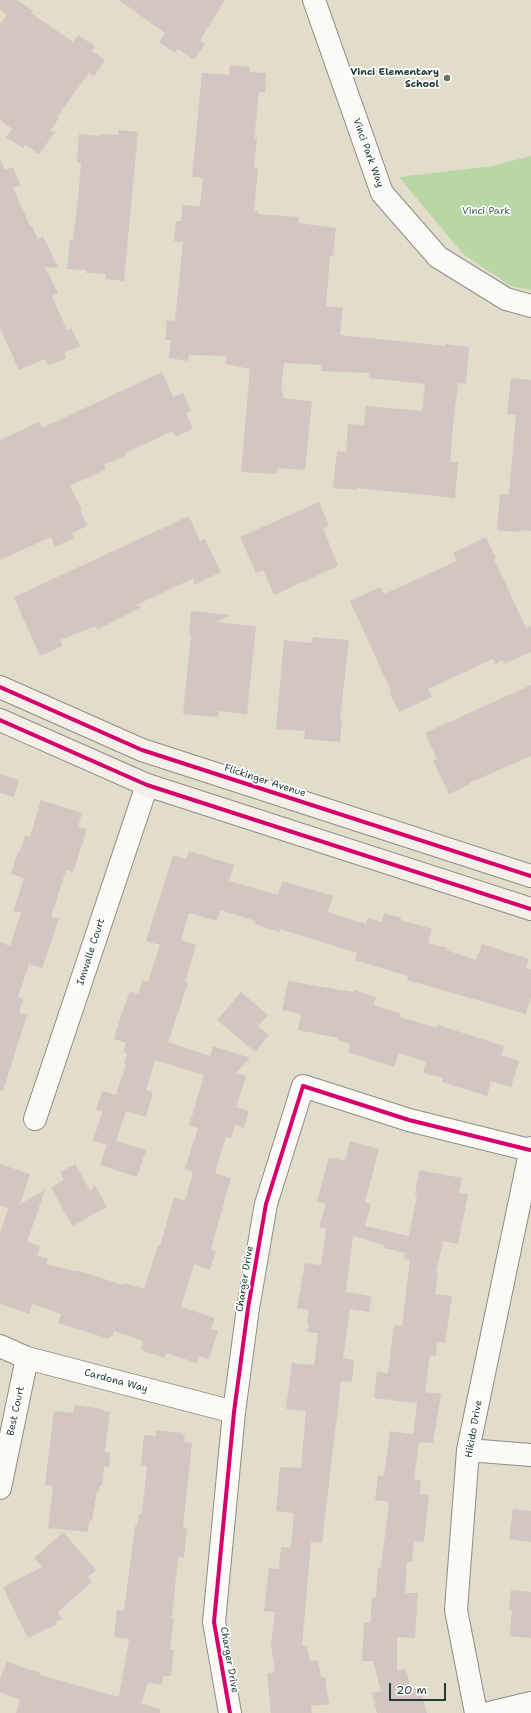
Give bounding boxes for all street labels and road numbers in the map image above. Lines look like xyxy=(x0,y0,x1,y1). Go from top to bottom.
street label: Vinci Park Way xyxy=(350,117,386,189)
street label: Flickinger Avenue xyxy=(223,762,307,800)
street label: Imwalle Court xyxy=(75,917,107,987)
street label: Charger Drive xyxy=(234,1245,256,1313)
street label: Cardona Way xyxy=(83,1367,149,1395)
street label: Best Court xyxy=(5,1385,27,1437)
street label: Hikido Drive xyxy=(463,1399,485,1459)
street label: Charger Drive xyxy=(217,1626,241,1694)

